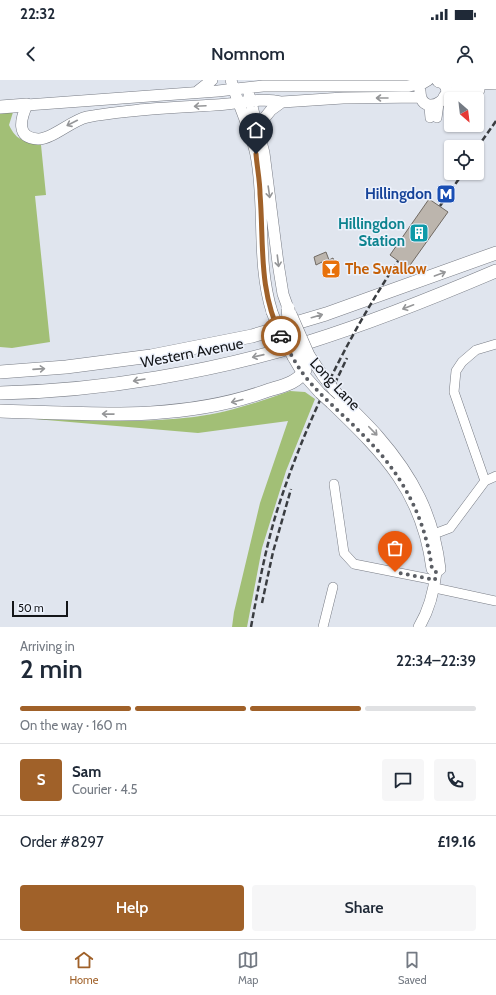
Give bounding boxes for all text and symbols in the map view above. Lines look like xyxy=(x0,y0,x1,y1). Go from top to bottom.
text: 22:32 xyxy=(20,5,55,23)
icon: back xyxy=(20,43,42,65)
text: Nomnom xyxy=(211,43,285,65)
icon: person xyxy=(454,43,476,65)
north arrow xyxy=(444,92,484,132)
map controls xyxy=(444,92,484,180)
one-way arrow xyxy=(376,94,389,102)
one-way arrow xyxy=(194,102,207,110)
pin xyxy=(239,113,273,154)
icon: home xyxy=(245,119,267,141)
one-way arrow xyxy=(66,120,78,127)
button: locate xyxy=(444,140,484,180)
metro station icon: Hillingdon xyxy=(435,183,457,205)
one-way arrow xyxy=(265,185,273,198)
place label: Hillingdon xyxy=(365,185,432,203)
place label: Hillingdon Station xyxy=(338,215,405,250)
building icon: Hillingdon Station xyxy=(408,222,430,244)
one-way arrow xyxy=(274,254,282,267)
bar icon: The Swallow xyxy=(320,258,342,280)
place label: The Swallow xyxy=(345,260,427,278)
one-way arrow xyxy=(434,269,446,277)
one-way arrow xyxy=(402,303,414,311)
one-way arrow xyxy=(311,312,324,319)
courier xyxy=(261,316,301,356)
icon: car xyxy=(270,325,292,347)
street label: Western Avenue xyxy=(139,334,245,372)
one-way arrow xyxy=(252,352,265,360)
street label: Long Lane xyxy=(306,354,364,414)
one-way arrow xyxy=(32,366,45,373)
one-way arrow xyxy=(133,376,146,384)
one-way arrow xyxy=(231,397,244,405)
one-way arrow xyxy=(102,410,115,418)
one-way arrow xyxy=(369,426,378,436)
pin xyxy=(378,531,412,572)
icon: bag xyxy=(384,537,406,559)
scale bar xyxy=(12,599,68,618)
text: 50 m xyxy=(18,601,44,615)
text: Arriving in xyxy=(20,638,75,654)
text: 22:34–22:39 xyxy=(396,652,476,670)
text: 2 min xyxy=(20,653,83,685)
text: On the way · 160 m xyxy=(20,717,127,733)
button: chat xyxy=(382,759,424,801)
button: phone xyxy=(434,759,476,801)
text: Sam xyxy=(72,763,101,781)
text: S xyxy=(37,771,45,789)
text: Courier · 4.5 xyxy=(72,781,137,797)
text: Order #8297 xyxy=(20,833,104,851)
text: £19.16 xyxy=(437,833,476,851)
button: Help xyxy=(20,885,244,931)
button: Share xyxy=(252,885,476,931)
tab: Home xyxy=(69,949,98,987)
tab: Map xyxy=(237,949,259,987)
tab: Saved xyxy=(398,949,427,987)

